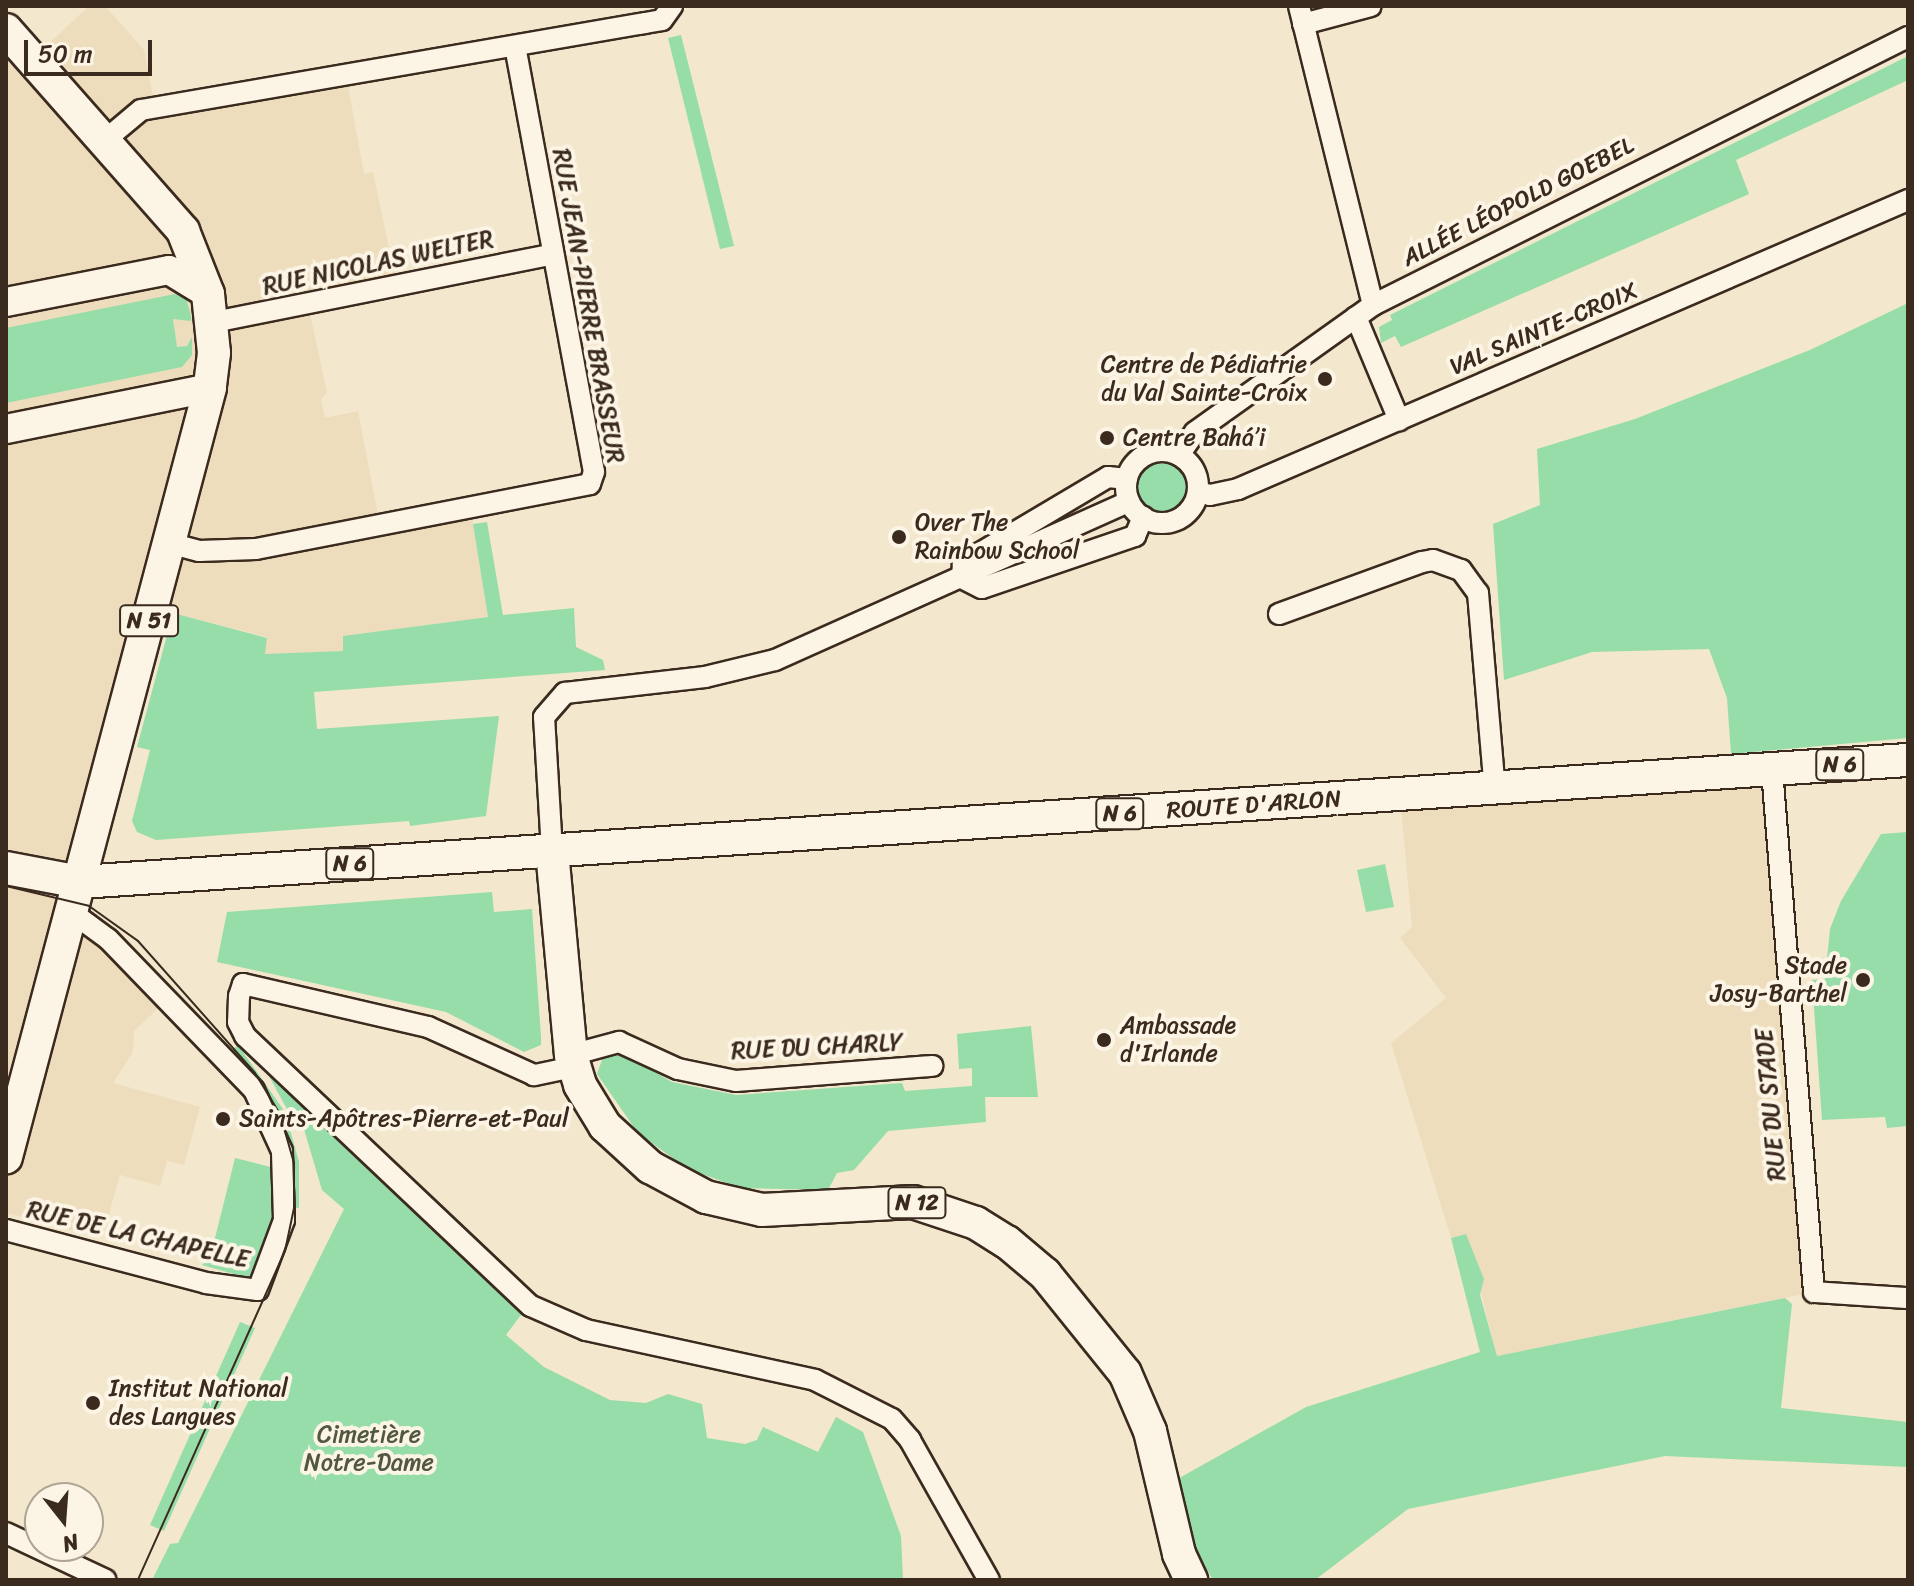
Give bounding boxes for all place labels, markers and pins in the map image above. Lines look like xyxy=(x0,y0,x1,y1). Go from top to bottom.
place label: Centre de Pédiatrie du Val Sainte-Croix xyxy=(1099,351,1307,407)
marker: Centre de Pédiatrie du Val Sainte-Croix xyxy=(1314,368,1336,390)
place label: Centre Bahá’i xyxy=(1123,424,1265,452)
marker: Centre Bahá’i xyxy=(1098,429,1116,447)
place label: Over The Rainbow School xyxy=(915,509,1080,565)
marker: Over The Rainbow School xyxy=(890,528,908,546)
place label: Stade Josy-Barthel xyxy=(1710,952,1847,1008)
marker: Stade Josy-Barthel xyxy=(1854,971,1872,989)
place label: Ambassade d'Irlande xyxy=(1120,1012,1236,1068)
marker: Ambassade d'Irlande xyxy=(1095,1031,1113,1049)
place label: Saints-Apôtres-Pierre-et-Paul xyxy=(239,1105,569,1133)
marker: Saints-Apôtres-Pierre-et-Paul xyxy=(214,1110,232,1128)
place label: Institut National des Langues xyxy=(109,1375,288,1431)
marker: Institut National des Langues xyxy=(84,1394,102,1412)

